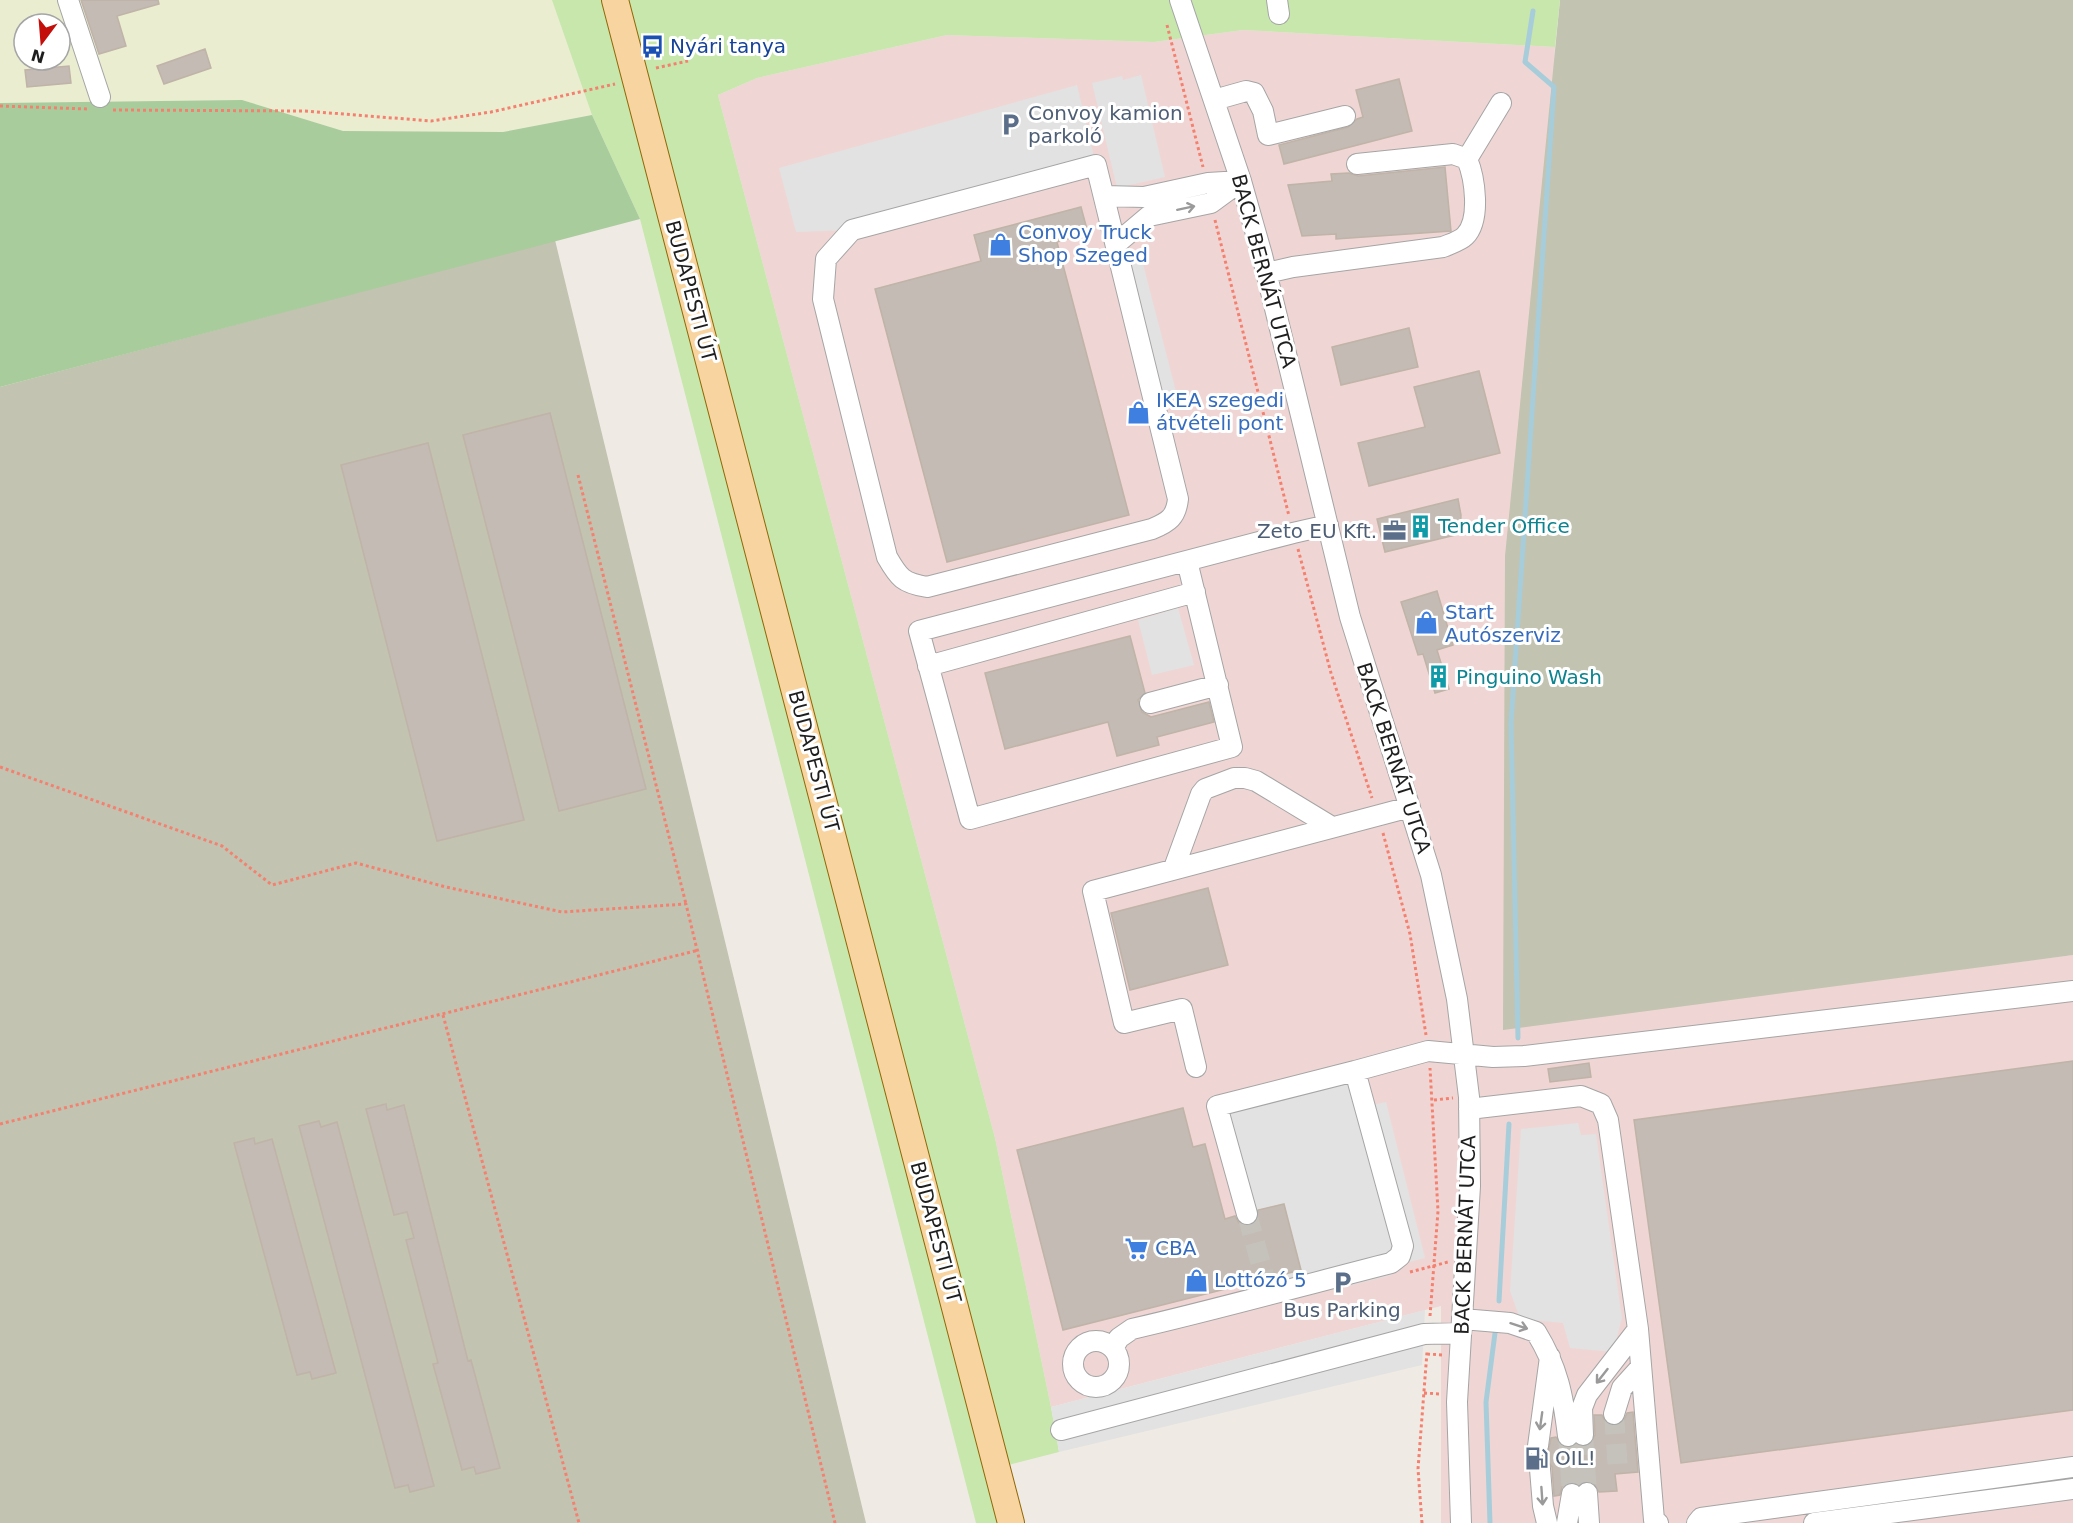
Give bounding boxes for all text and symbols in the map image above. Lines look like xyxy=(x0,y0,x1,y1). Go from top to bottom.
north arrow xyxy=(12,12,72,72)
bus stop icon: Nyári tanya xyxy=(639,33,665,59)
place label: Nyári tanya xyxy=(670,34,786,58)
text: N xyxy=(29,45,47,67)
place label: Convoy kamion parkoló xyxy=(1028,101,1183,148)
parking icon: Convoy kamion parkoló xyxy=(997,112,1023,138)
street label: BACK BERNÁT UTCA xyxy=(1227,171,1302,371)
one-way arrow xyxy=(1175,202,1195,213)
street label: BUDAPESTI ÚT xyxy=(661,217,722,365)
place label: Convoy Truck Shop Szeged xyxy=(1018,220,1152,267)
shop icon: Convoy Truck Shop Szeged xyxy=(987,231,1013,257)
place label: IKEA szegedi átvételi pont xyxy=(1156,388,1284,435)
shop icon: IKEA szegedi átvételi pont xyxy=(1125,399,1151,425)
building icon: Tender Office xyxy=(1407,513,1433,539)
place label: Tender Office xyxy=(1437,514,1570,538)
office icon: Zeto EU Kft. xyxy=(1382,518,1408,544)
place label: Zeto EU Kft. xyxy=(1257,519,1377,543)
place label: Start Autószerviz xyxy=(1445,600,1561,647)
shop icon: Start Autószerviz xyxy=(1414,610,1440,636)
street label: BACK BERNÁT UTCA xyxy=(1352,659,1436,857)
building icon: Pinguino Wash xyxy=(1425,664,1451,690)
place label: Pinguino Wash xyxy=(1456,665,1602,689)
street label: BUDAPESTI ÚT xyxy=(784,687,845,835)
street label: BACK BERNÁT UTCA xyxy=(1450,1134,1480,1335)
street label: BUDAPESTI ÚT xyxy=(906,1158,967,1306)
supermarket icon: CBA xyxy=(1124,1235,1150,1261)
place label: CBA xyxy=(1155,1236,1197,1260)
shop icon: Lottózó 5 xyxy=(1183,1267,1209,1293)
place label: Lottózó 5 xyxy=(1214,1268,1307,1292)
parking icon: Bus Parking xyxy=(1329,1270,1355,1296)
place label: Bus Parking xyxy=(1283,1298,1401,1322)
one-way arrow xyxy=(1509,1321,1528,1332)
one-way arrow xyxy=(1596,1367,1608,1383)
one-way arrow xyxy=(1536,1411,1547,1430)
fuel station icon: OIL! xyxy=(1524,1445,1550,1471)
place label: OIL! xyxy=(1555,1446,1596,1470)
one-way arrow xyxy=(1537,1486,1548,1506)

